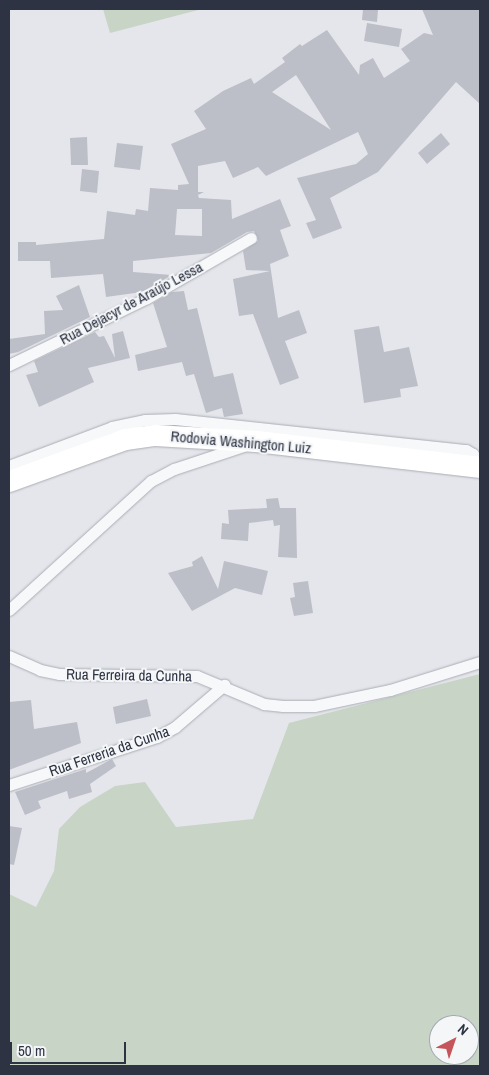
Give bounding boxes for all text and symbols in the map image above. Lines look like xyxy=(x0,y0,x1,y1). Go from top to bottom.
street label: Rua Dejacyr de Araújo Lessa xyxy=(56,258,206,348)
street label: Rodovia Washington Luiz xyxy=(170,427,312,457)
street label: Rua Ferreira da Cunha xyxy=(66,665,192,685)
street label: Rua Ferreria da Cunha xyxy=(47,722,171,780)
north arrow xyxy=(429,1015,479,1065)
text: N xyxy=(454,1020,472,1039)
scale bar xyxy=(12,1032,129,1064)
text: 50 m xyxy=(18,1040,45,1061)

